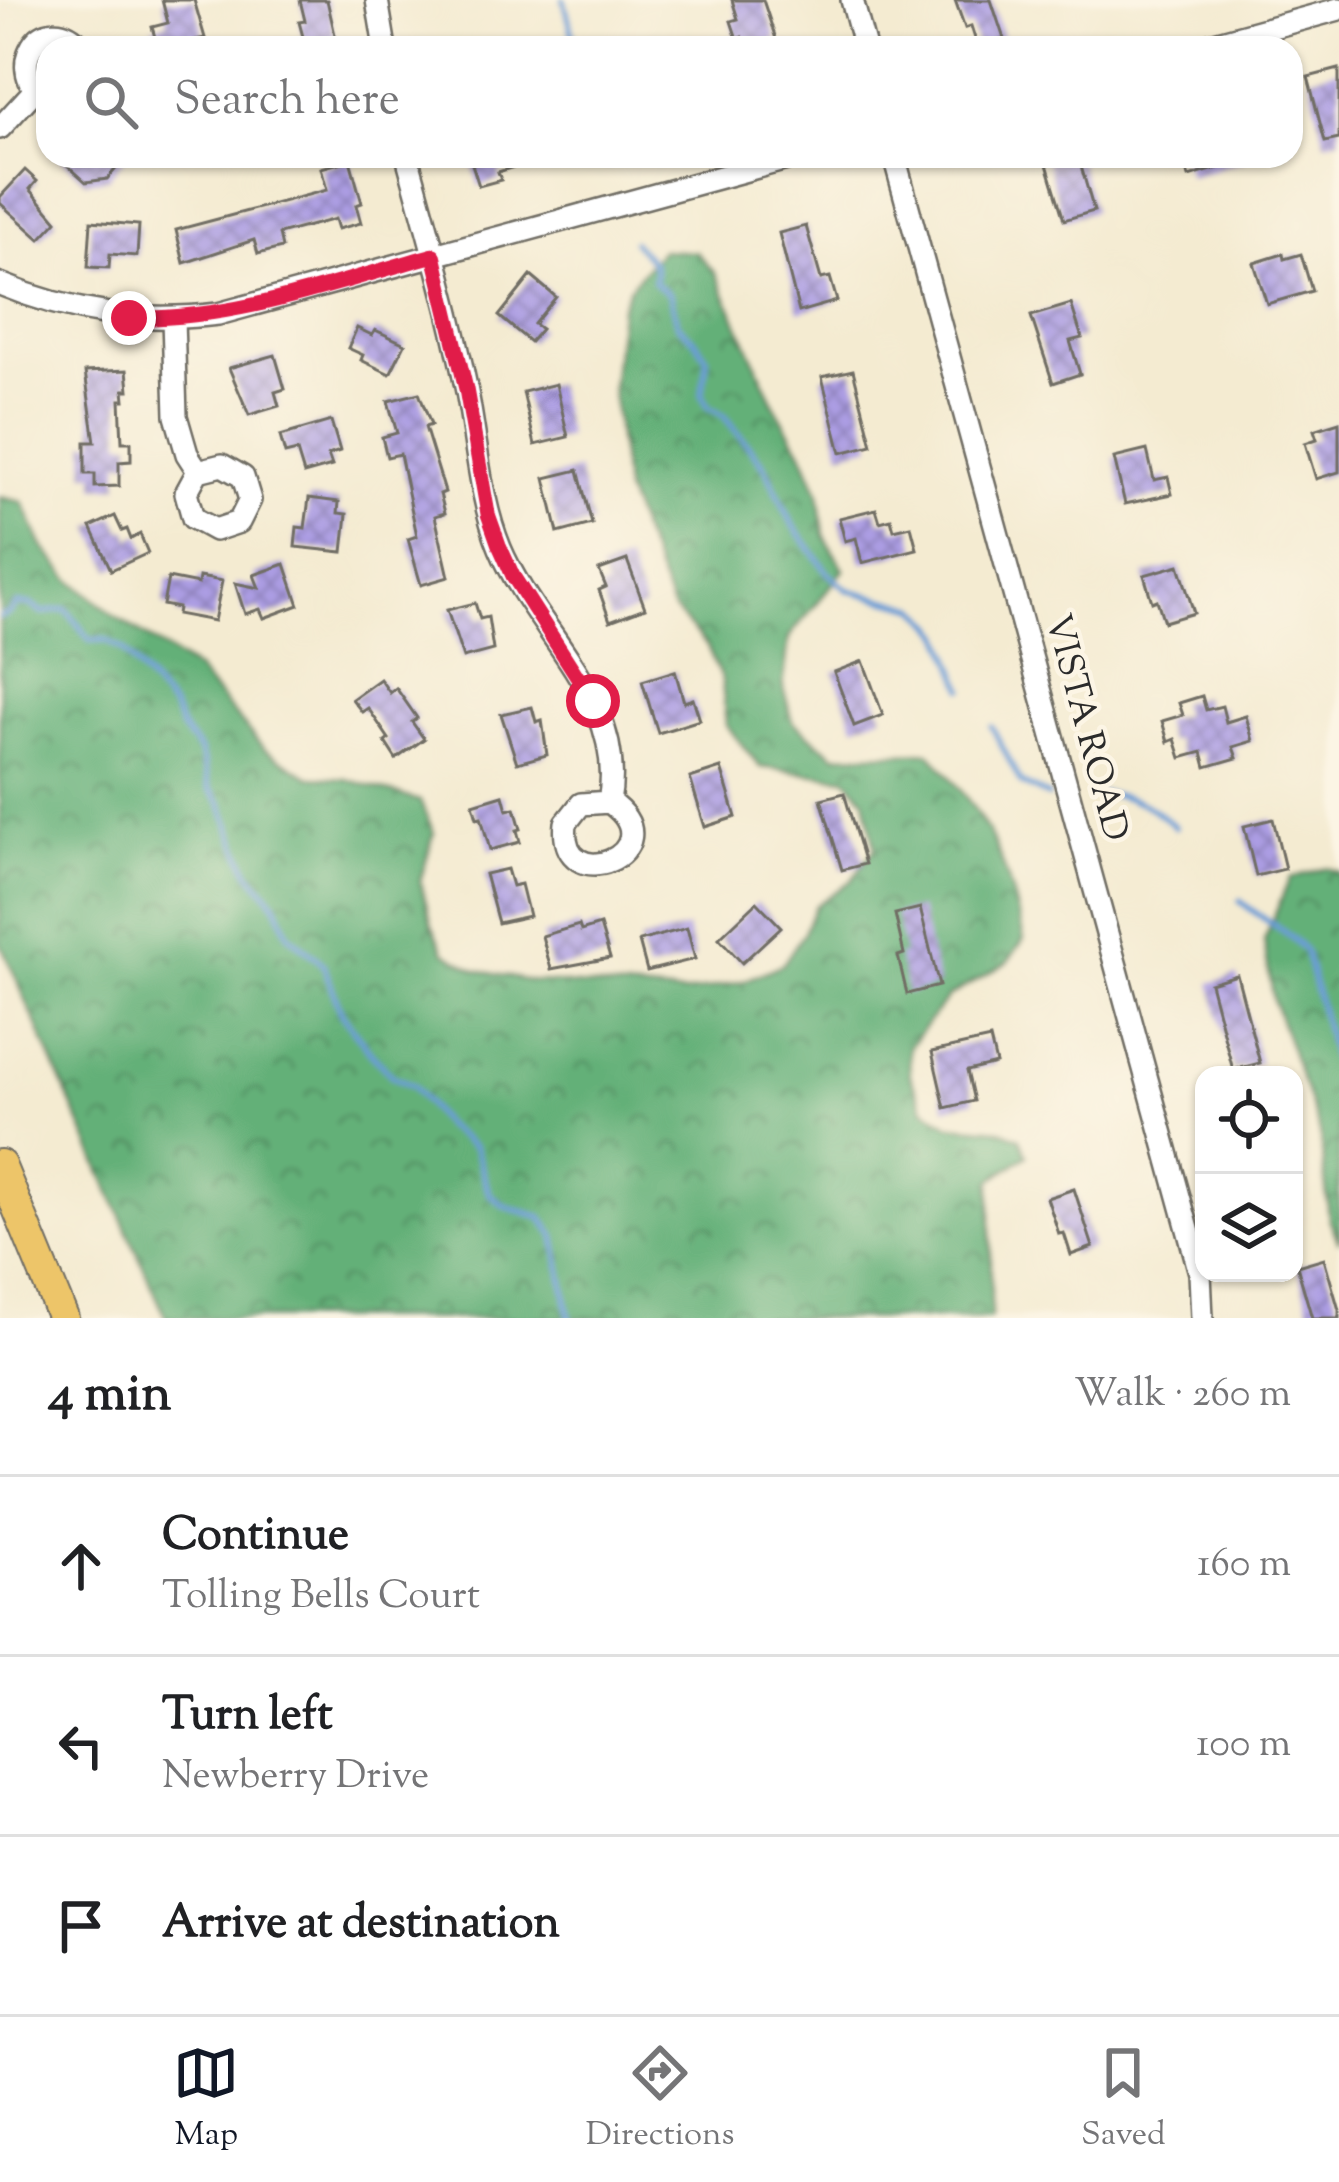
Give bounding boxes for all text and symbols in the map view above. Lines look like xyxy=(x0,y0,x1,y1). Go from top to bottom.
search box xyxy=(36,36,1303,168)
icon: search xyxy=(78,69,144,135)
text: Search here xyxy=(174,70,400,135)
route end xyxy=(102,291,156,345)
street label: VISTA ROAD xyxy=(1030,609,1140,847)
route start xyxy=(566,674,620,728)
map controls xyxy=(1195,1066,1303,1282)
button: locate xyxy=(1195,1066,1303,1174)
button: layers xyxy=(1195,1174,1303,1282)
text: 4 min xyxy=(48,1360,171,1433)
text: Walk · 260 m xyxy=(1074,1368,1291,1424)
text: Continue xyxy=(162,1505,349,1570)
icon: ahead xyxy=(48,1533,114,1599)
text: 160 m xyxy=(1197,1538,1291,1594)
text: Tolling Bells Court xyxy=(162,1570,480,1626)
text: Turn left xyxy=(162,1685,333,1750)
icon: left xyxy=(48,1713,114,1779)
text: 100 m xyxy=(1196,1718,1291,1774)
text: Newberry Drive xyxy=(162,1750,429,1806)
icon: arrive xyxy=(48,1893,114,1959)
text: Arrive at destination xyxy=(162,1893,560,1958)
tab: Map xyxy=(173,2040,239,2160)
tab: Directions xyxy=(586,2040,735,2160)
tab: Saved xyxy=(1081,2040,1166,2160)

